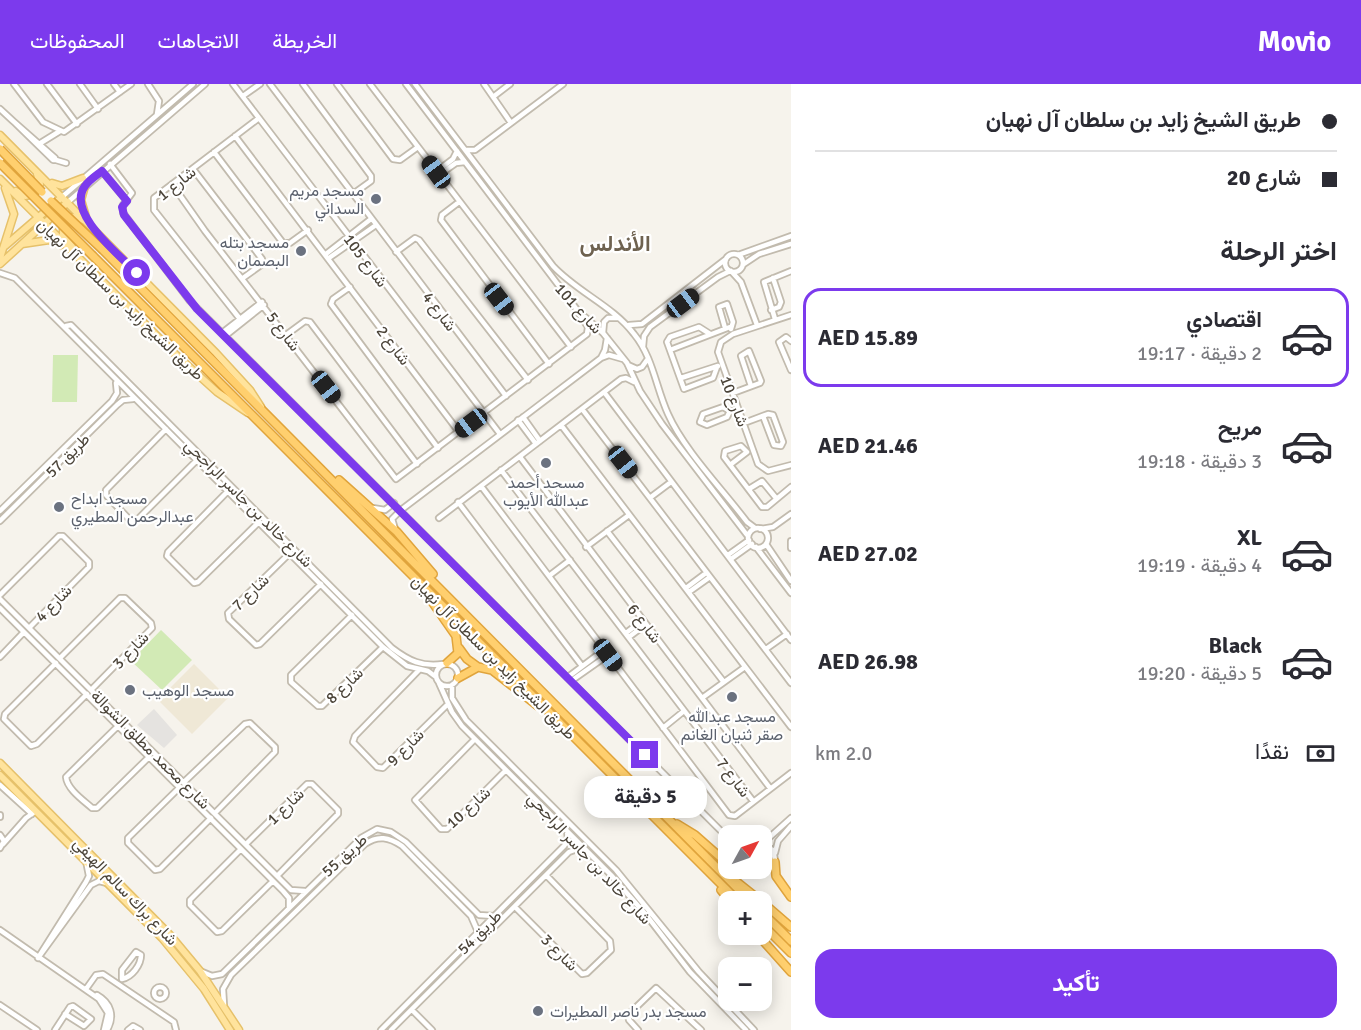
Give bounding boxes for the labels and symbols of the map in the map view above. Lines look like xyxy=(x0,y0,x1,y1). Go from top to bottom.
car xyxy=(418,152,454,192)
street label: شارع 1 xyxy=(153,162,201,206)
place label: مسجد مريم السداني xyxy=(289,181,364,222)
marker: مسجد مريم السداني xyxy=(369,192,383,206)
street label: طريق الشيخ زايد بن سلطان آل نهيان xyxy=(32,215,208,386)
street label: شارع 105 xyxy=(338,230,392,292)
district label: الأندلس xyxy=(579,230,651,257)
place label: مسجد بتله البصمان xyxy=(220,233,289,271)
marker: مسجد بتله البصمان xyxy=(294,244,308,258)
route start xyxy=(123,259,150,286)
car xyxy=(481,279,517,319)
street label: شارع 101 xyxy=(549,279,606,339)
car xyxy=(663,285,703,321)
street label: شارع 4 xyxy=(417,288,461,336)
street label: شارع 5 xyxy=(261,308,305,356)
street label: شارع 2 xyxy=(371,322,415,370)
car xyxy=(308,367,344,407)
street label: شارع 10 xyxy=(714,373,753,430)
car xyxy=(451,405,491,441)
street label: طريق 57 xyxy=(41,429,94,482)
street label: شارع خالد بن جاسر الراجحي xyxy=(178,435,317,574)
car xyxy=(605,442,641,482)
marker: مسجد أحمد عبدالله الأيوب xyxy=(539,456,553,470)
place label: مسجد أحمد عبدالله الأيوب xyxy=(503,473,589,511)
place label: مسجد ابداح عبدالرحمن المطيري xyxy=(71,489,194,530)
marker: مسجد ابداح عبدالرحمن المطيري xyxy=(52,500,66,514)
street label: شارع 7 xyxy=(228,570,274,616)
street label: طريق الشيخ زايد بن سلطان آل نهيان xyxy=(406,571,580,745)
street label: شارع 4 xyxy=(31,581,77,627)
street label: شارع 6 xyxy=(622,600,666,648)
street label: شارع 3 xyxy=(108,628,154,674)
car xyxy=(590,635,626,675)
street label: شارع 8 xyxy=(322,663,368,709)
place label: مسجد الوهيب xyxy=(142,681,234,701)
marker: مسجد الوهيب xyxy=(123,683,137,697)
street label: شارع محمد مطلق الشوالة xyxy=(86,686,214,814)
marker: مسجد عبدالله صقر ثنيان الغانم xyxy=(725,690,739,704)
place label: مسجد عبدالله صقر ثنيان الغانم xyxy=(681,707,783,745)
street label: شارع 9 xyxy=(383,725,429,771)
route end xyxy=(631,741,658,768)
street label: شارع 7 xyxy=(711,754,755,802)
callout: 5 دقيقة xyxy=(584,776,706,818)
street label: شارع 10 xyxy=(442,783,496,834)
street label: شارع 1 xyxy=(263,784,309,830)
street label: شارع خالد بن جاسر الراجحي xyxy=(521,788,656,931)
north arrow xyxy=(718,825,772,879)
street label: طريق 55 xyxy=(318,830,372,881)
street label: شارع براك سالم الهيفي xyxy=(66,834,182,952)
street label: طريق 54 xyxy=(453,906,506,959)
street label: شارع 3 xyxy=(536,930,582,976)
place label: مسجد بدر ناصر المطيرات xyxy=(550,1002,706,1022)
marker: مسجد بدر ناصر المطيرات xyxy=(531,1004,545,1018)

